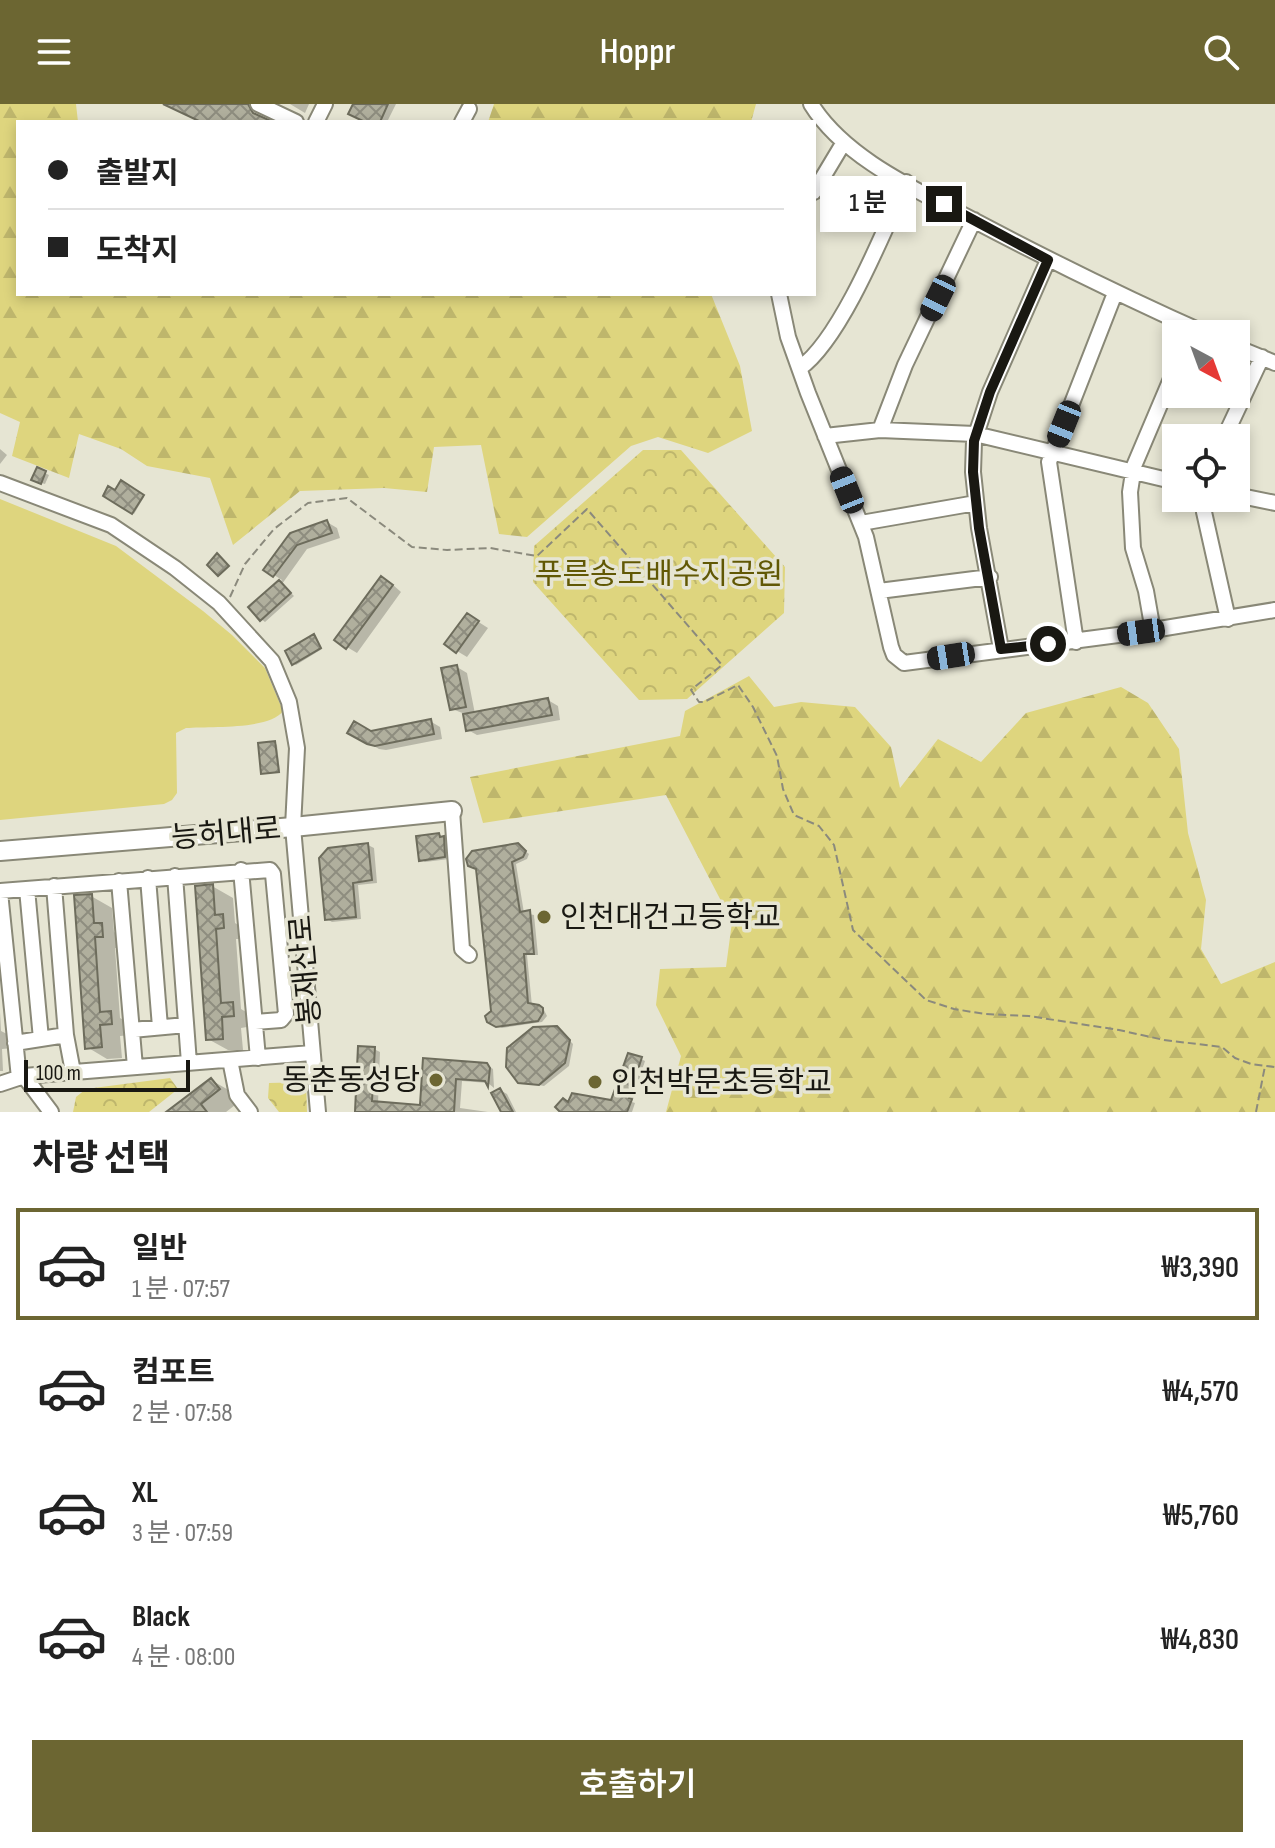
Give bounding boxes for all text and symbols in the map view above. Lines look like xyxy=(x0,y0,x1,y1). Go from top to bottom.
icon: menu xyxy=(32,30,76,74)
icon: search xyxy=(1199,30,1243,74)
text: Hoppr xyxy=(600,31,675,74)
text: 출발지 xyxy=(96,156,179,192)
callout: 1 분 xyxy=(820,176,916,232)
route end xyxy=(926,186,962,222)
text: 1 분 xyxy=(849,188,887,219)
text: 도착지 xyxy=(96,233,179,269)
car xyxy=(917,271,959,325)
north arrow xyxy=(1162,320,1250,408)
map controls xyxy=(1162,320,1250,512)
car xyxy=(1044,397,1084,451)
button: locate xyxy=(1162,424,1250,512)
car xyxy=(827,463,867,517)
park label: 푸른송도배수지공원 xyxy=(535,557,783,593)
car xyxy=(1116,617,1166,647)
route start xyxy=(1030,626,1066,662)
car xyxy=(925,640,977,672)
street label: 능허대로 xyxy=(170,811,283,857)
place label: 인천대건고등학교 xyxy=(560,900,781,936)
marker: 인천대건고등학교 xyxy=(535,908,553,926)
street label: 봉재산로 xyxy=(283,913,329,1026)
scale bar xyxy=(24,1056,190,1092)
text: 100 m xyxy=(36,1060,81,1087)
place label: 동춘동성당 xyxy=(282,1063,420,1099)
place label: 인천박문초등학교 xyxy=(611,1065,832,1101)
marker: 동춘동성당 xyxy=(427,1071,445,1089)
marker: 인천박문초등학교 xyxy=(586,1073,604,1091)
text: 차량 선택 xyxy=(32,1138,170,1181)
icon: car xyxy=(36,1228,108,1300)
text: 일반 xyxy=(132,1231,187,1267)
text: ₩3,390 xyxy=(1162,1250,1239,1286)
text: 1 분 · 07:57 xyxy=(132,1274,230,1305)
icon: car xyxy=(36,1352,108,1424)
text: 컴포트 xyxy=(132,1355,215,1391)
text: ₩4,570 xyxy=(1163,1374,1239,1410)
text: 2 분 · 07:58 xyxy=(132,1398,233,1429)
text: XL xyxy=(132,1475,158,1511)
icon: car xyxy=(36,1476,108,1548)
text: ₩5,760 xyxy=(1163,1498,1239,1534)
text: 3 분 · 07:59 xyxy=(132,1518,233,1549)
text: Black xyxy=(132,1599,190,1635)
icon: car xyxy=(36,1600,108,1672)
text: ₩4,830 xyxy=(1161,1622,1239,1658)
text: 4 분 · 08:00 xyxy=(132,1642,235,1673)
button: 호출하기 xyxy=(32,1740,1243,1832)

